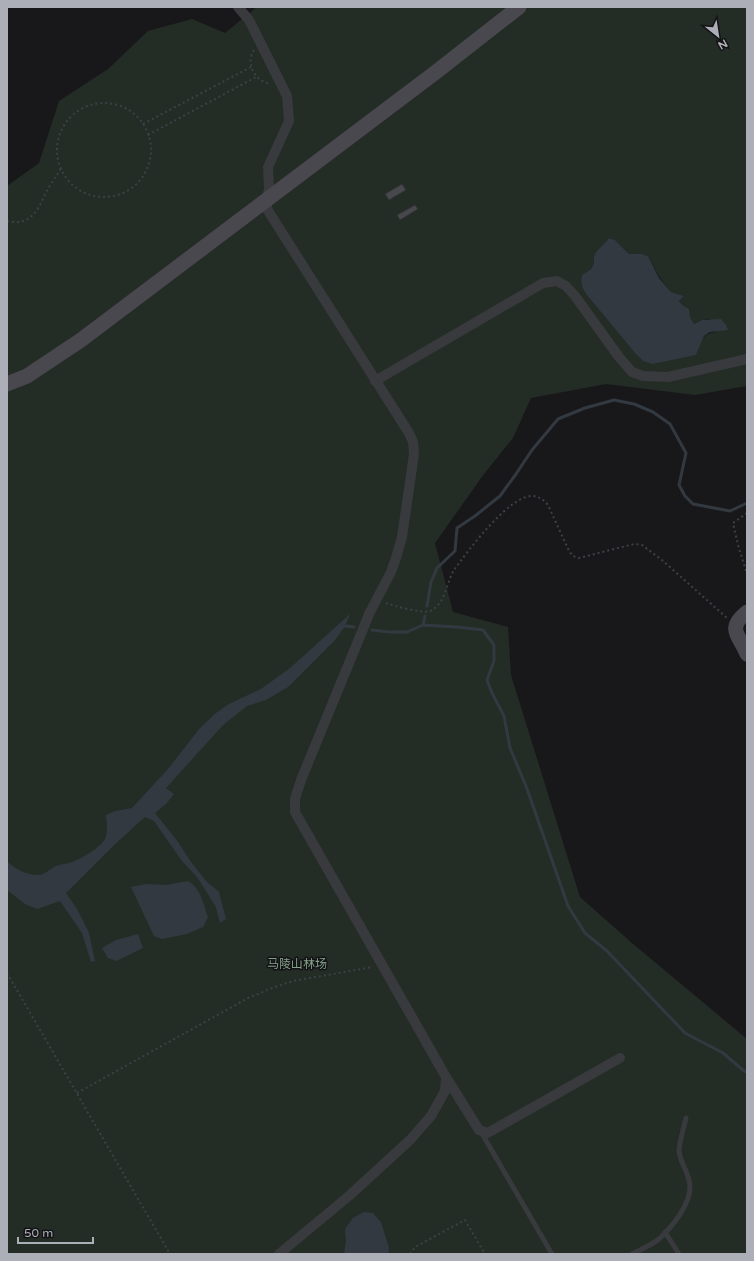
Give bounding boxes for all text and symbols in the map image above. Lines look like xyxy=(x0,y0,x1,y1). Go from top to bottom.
north arrow xyxy=(698,16,738,56)
text: N xyxy=(716,36,730,52)
park label: 马陵山林场 xyxy=(267,957,327,971)
scale bar xyxy=(18,1219,93,1245)
text: 50 m xyxy=(24,1226,53,1240)

